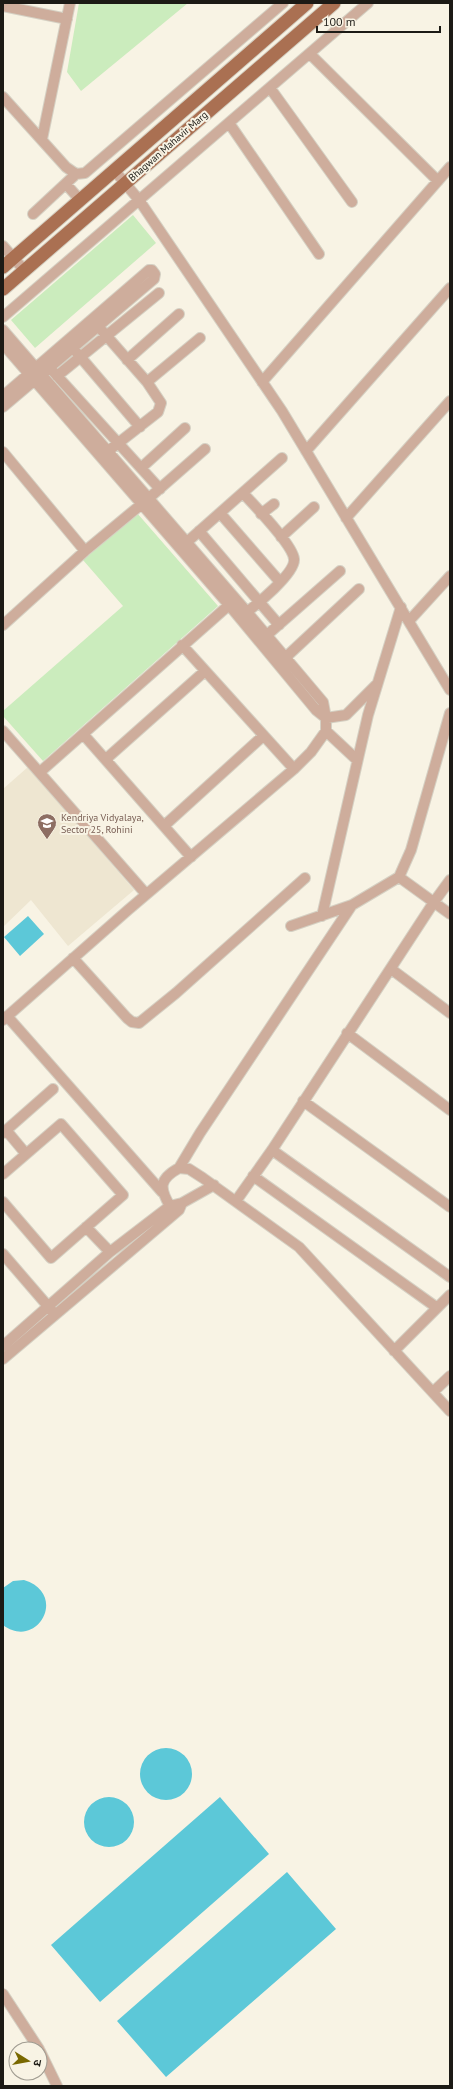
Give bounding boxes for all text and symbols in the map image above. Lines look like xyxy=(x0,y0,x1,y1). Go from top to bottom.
scale bar xyxy=(317,8,440,34)
text: 100 m xyxy=(323,14,356,29)
street label: Bhagwan Mahavir Marg xyxy=(126,108,210,184)
place label: Kendriya Vidyalaya, Sector 25, Rohini xyxy=(61,811,144,836)
school or university icon: Kendriya Vidyalaya, Sector 25, Rohini xyxy=(36,812,58,840)
north arrow xyxy=(8,2041,48,2081)
text: उ xyxy=(30,2058,45,2068)

